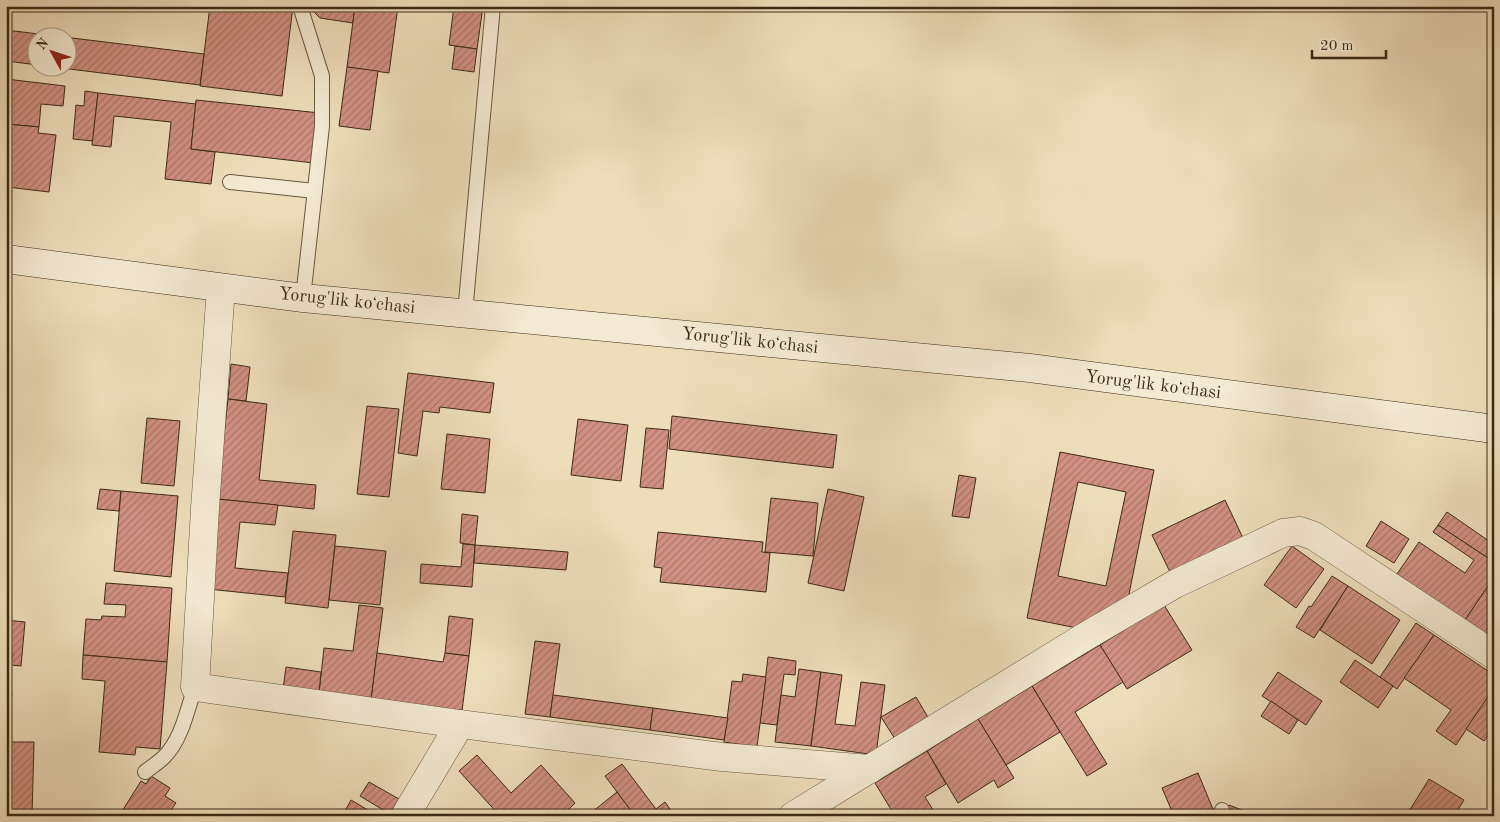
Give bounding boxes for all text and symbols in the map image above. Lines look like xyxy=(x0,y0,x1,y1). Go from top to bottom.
north arrow xyxy=(28,28,78,78)
scale bar xyxy=(1312,28,1386,60)
text: N xyxy=(34,35,52,53)
text: 20 m xyxy=(1320,39,1354,54)
street label: Yorug'lik koʻchasi xyxy=(278,285,416,317)
street label: Yorug'lik koʻchasi xyxy=(681,325,819,357)
street label: Yorug'lik koʻchasi xyxy=(1084,368,1222,402)

